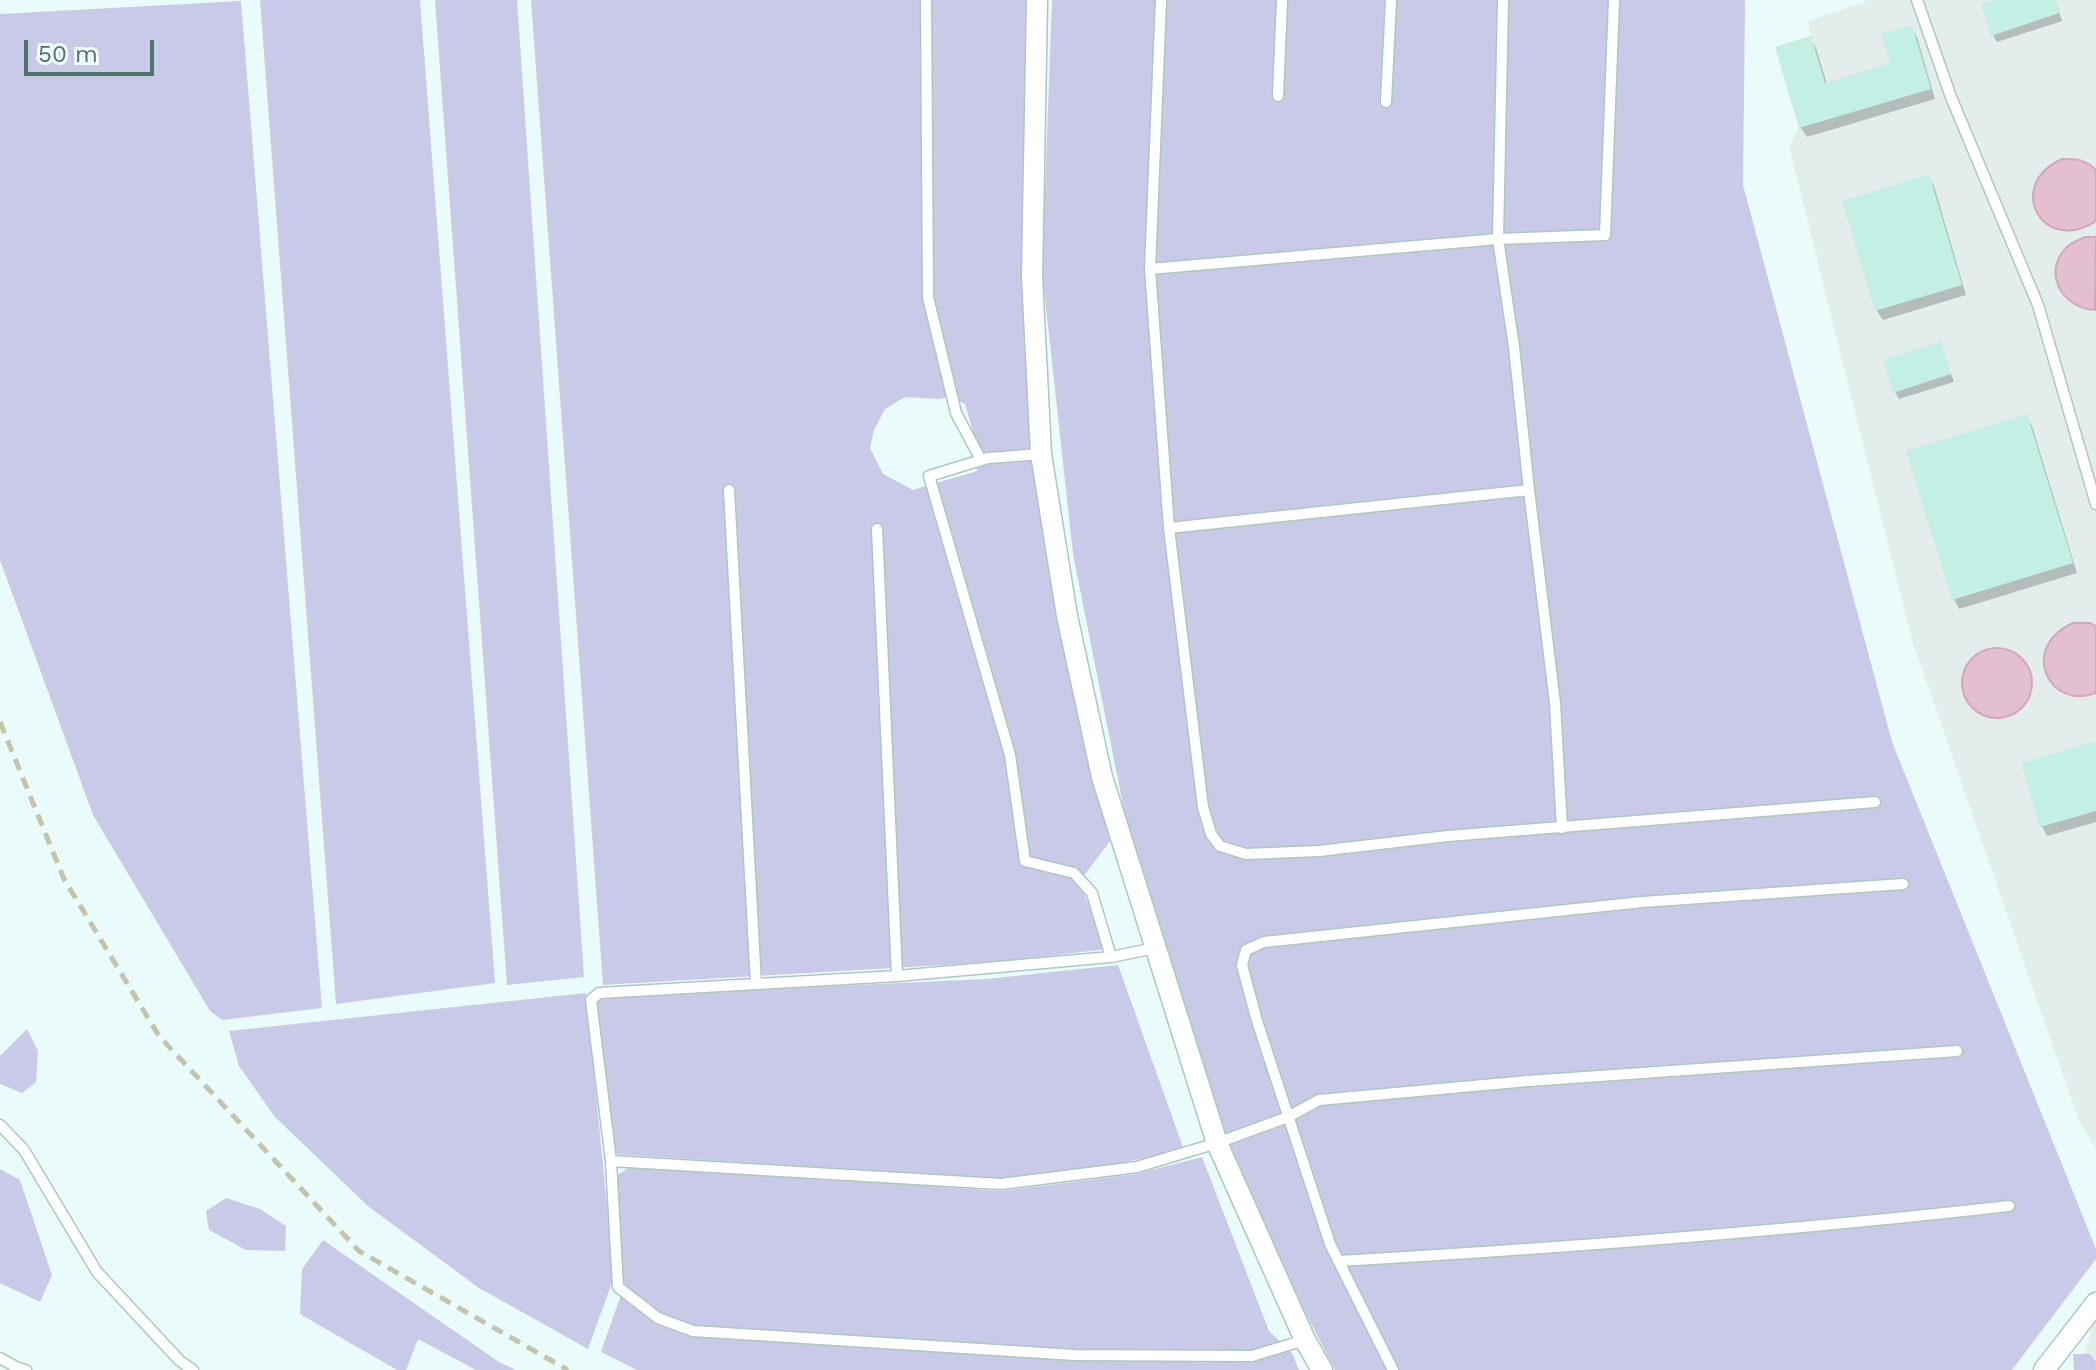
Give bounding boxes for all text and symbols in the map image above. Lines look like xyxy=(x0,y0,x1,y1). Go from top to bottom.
scale bar xyxy=(28,24,158,74)
text: 50 m xyxy=(38,40,98,68)

